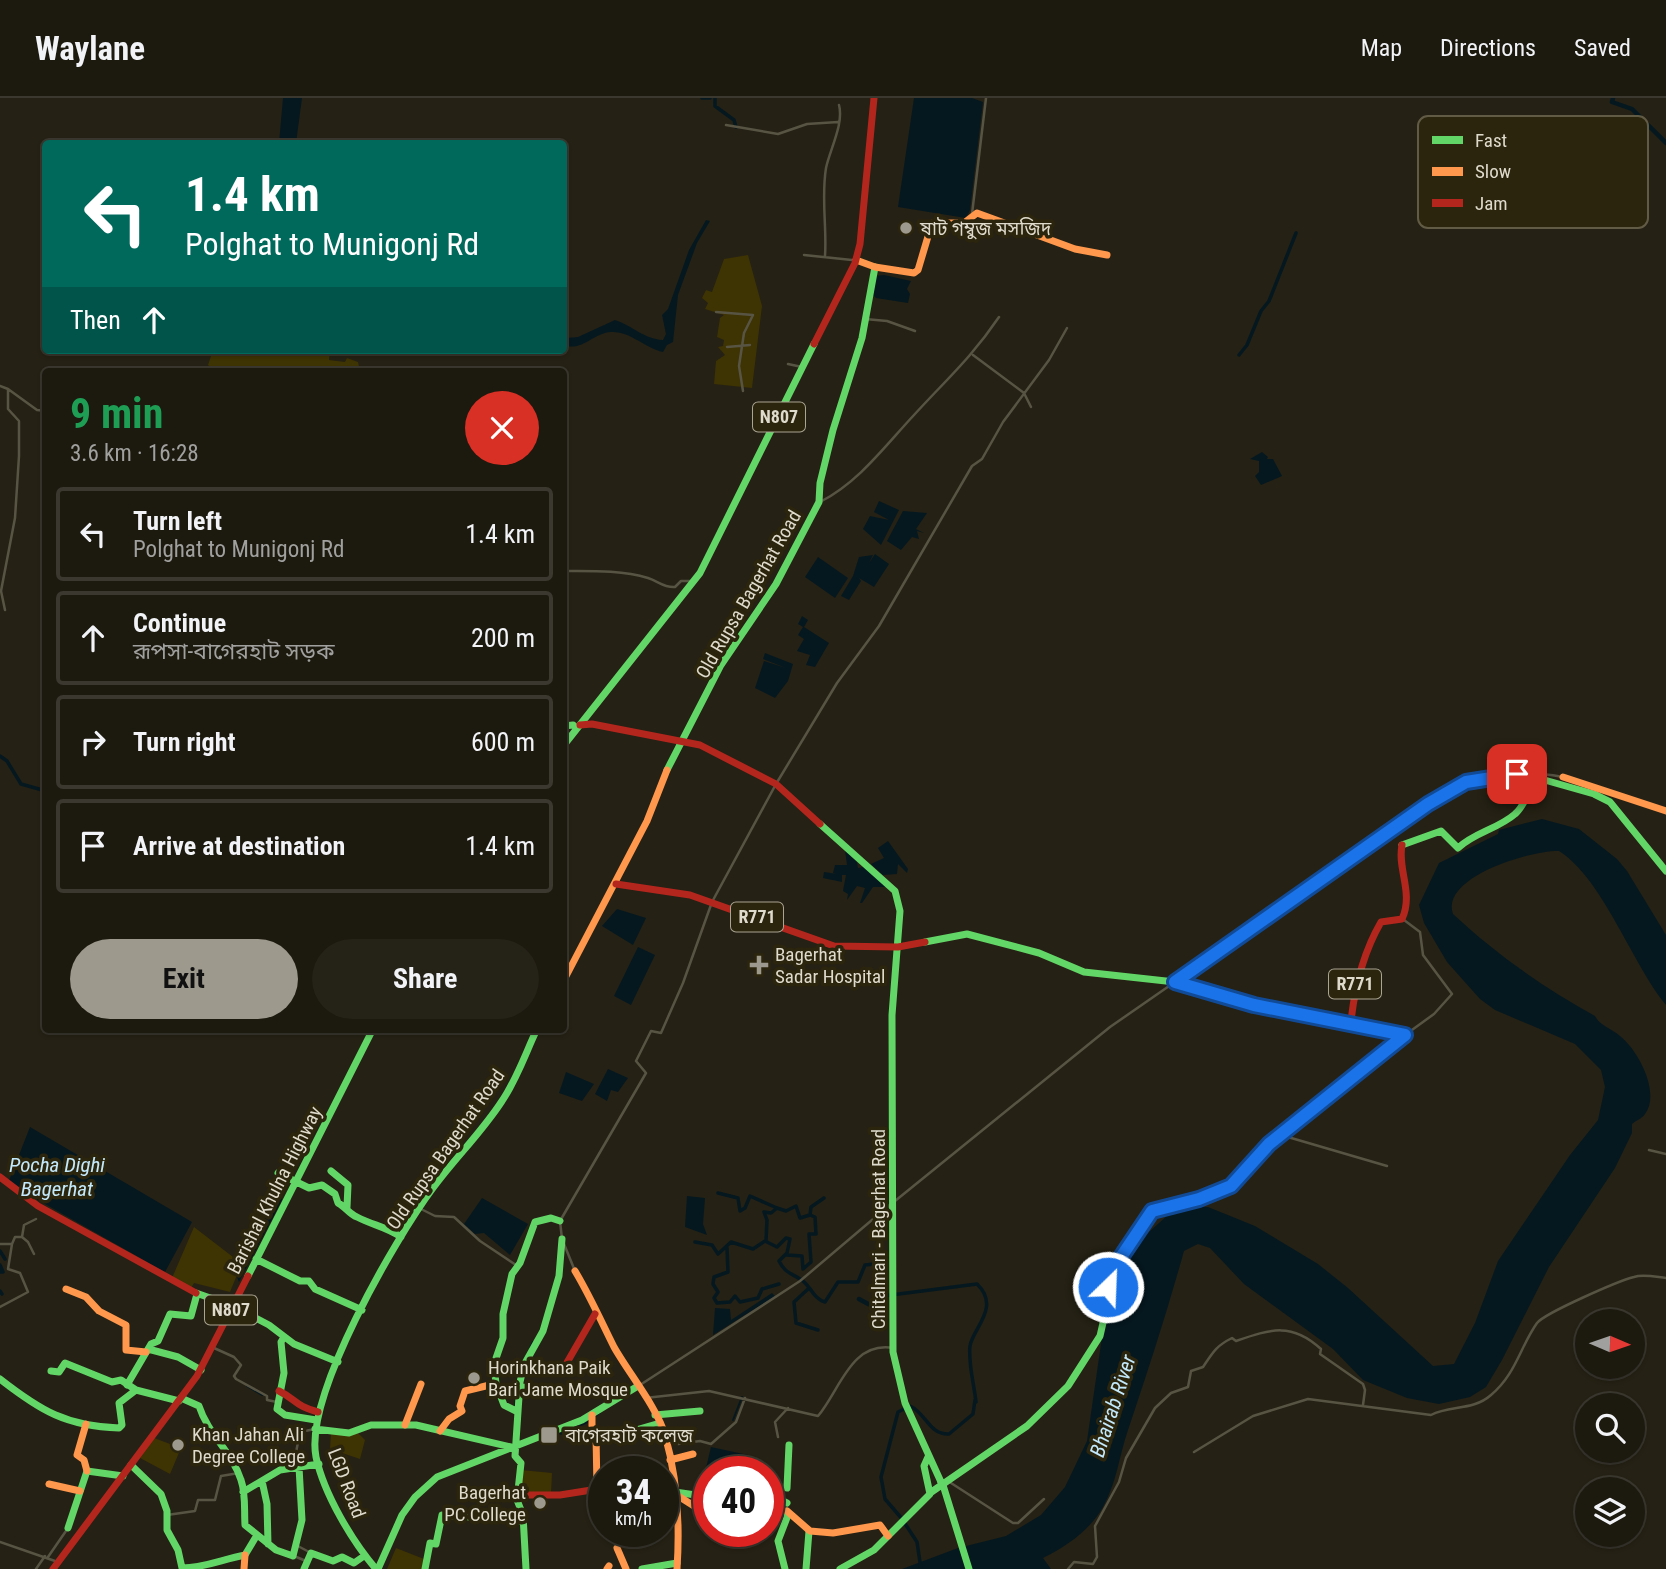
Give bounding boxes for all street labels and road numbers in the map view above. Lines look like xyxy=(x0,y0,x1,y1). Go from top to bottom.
road number: N807 xyxy=(753,402,805,432)
street label: Old Rupsa Bagerhat Road xyxy=(691,506,806,682)
road number: R771 xyxy=(731,902,783,932)
road number: R771 xyxy=(1329,970,1381,998)
street label: Old Rupsa Bagerhat Road xyxy=(381,1065,509,1234)
street label: Barishal Khulna Highway xyxy=(222,1103,327,1278)
street label: Chitalmari - Bagerhat Road xyxy=(867,1129,890,1329)
road number: N807 xyxy=(205,1296,257,1324)
street label: LGD Road xyxy=(323,1445,370,1521)

